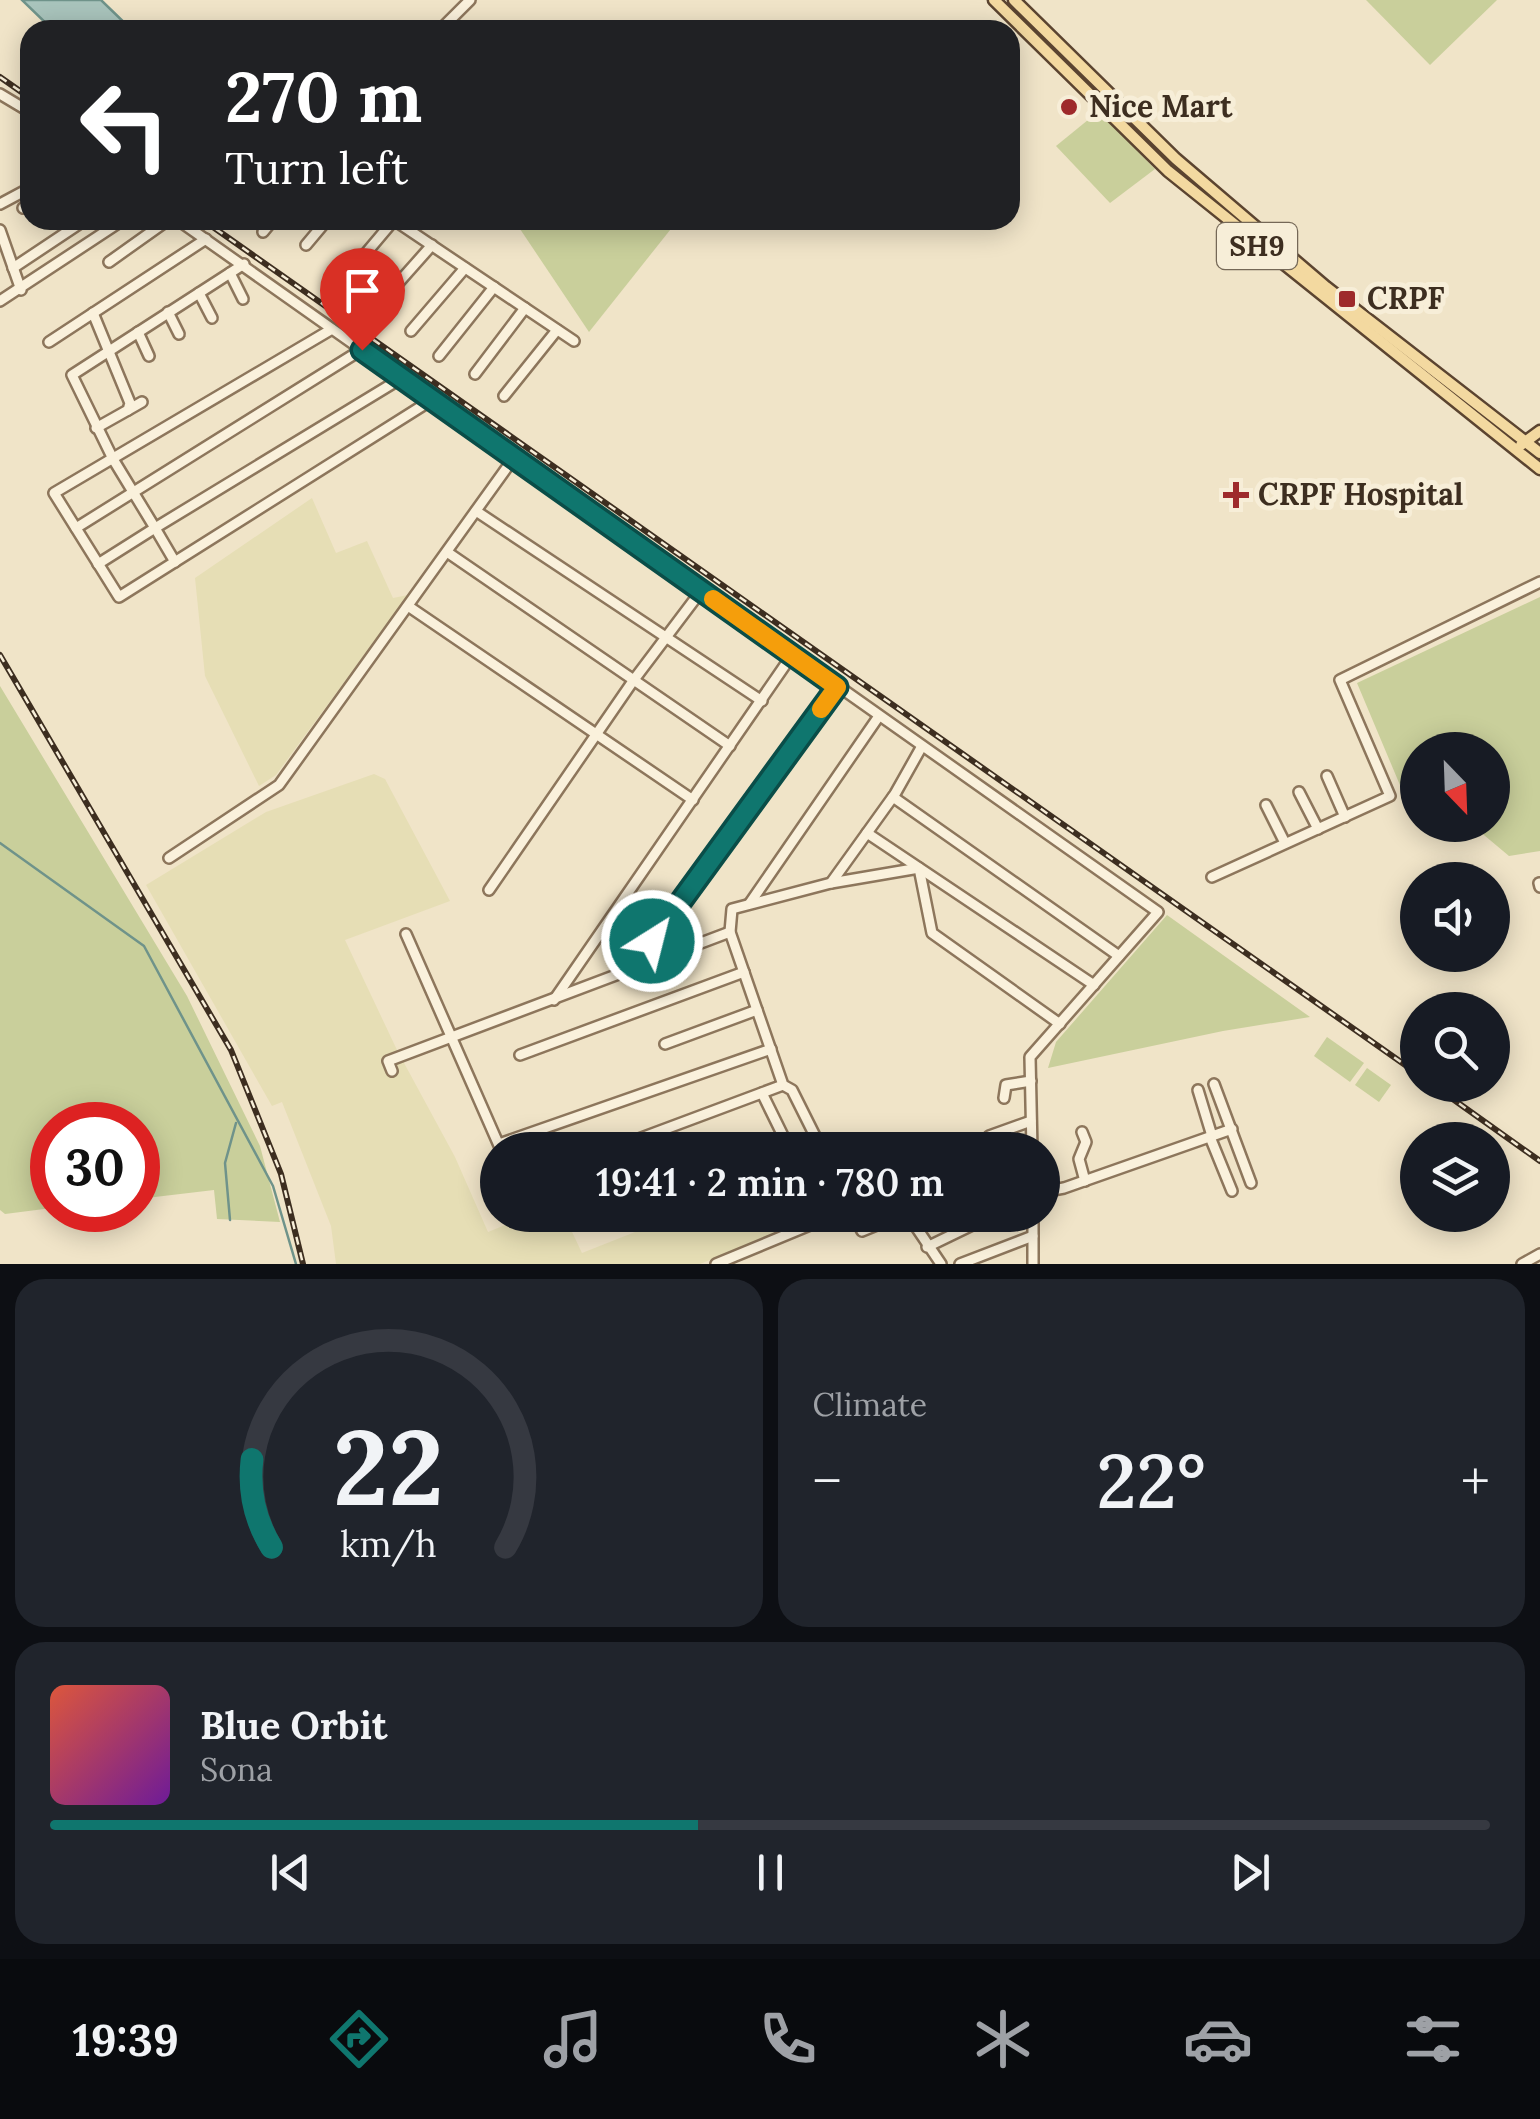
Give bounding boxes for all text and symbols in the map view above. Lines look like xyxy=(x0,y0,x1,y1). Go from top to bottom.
text: 270 m xyxy=(225,52,422,141)
icon: left xyxy=(60,60,190,190)
place label: Nice Mart xyxy=(1089,87,1233,125)
marker: Nice Mart xyxy=(1058,96,1080,118)
text: Turn left xyxy=(225,139,408,196)
road number: SH9 xyxy=(1217,223,1297,269)
pin xyxy=(320,248,405,351)
icon: arrive xyxy=(335,263,390,318)
place label: CRPF xyxy=(1367,279,1444,317)
marker: CRPF xyxy=(1336,288,1358,310)
place label: CRPF Hospital xyxy=(1258,475,1463,513)
marker: CRPF Hospital xyxy=(1223,482,1249,508)
north arrow xyxy=(1400,732,1510,842)
map controls xyxy=(1400,732,1510,1232)
button: sound xyxy=(1400,862,1510,972)
position arrow xyxy=(600,889,704,993)
button: search xyxy=(1400,992,1510,1102)
speed limit sign: 30 xyxy=(30,1102,160,1232)
button: layers xyxy=(1400,1122,1510,1232)
text: 19:41 · 2 min · 780 m xyxy=(596,1158,944,1206)
text: Climate xyxy=(813,1384,927,1425)
text: 22 xyxy=(333,1400,444,1533)
text: 22° xyxy=(1097,1433,1206,1529)
text: − xyxy=(813,1446,842,1516)
text: + xyxy=(1461,1446,1490,1516)
text: km/h xyxy=(340,1521,437,1567)
text: Blue Orbit xyxy=(200,1701,387,1749)
text: Sona xyxy=(200,1749,273,1790)
icon: previous xyxy=(263,1845,318,1900)
icon: pause xyxy=(743,1845,798,1900)
icon: next xyxy=(1223,1845,1278,1900)
icon: directions xyxy=(324,2004,394,2074)
icon: music xyxy=(538,2004,608,2074)
icon: phone xyxy=(753,2004,823,2074)
icon: climate xyxy=(968,2004,1038,2074)
icon: car xyxy=(1183,2004,1253,2074)
icon: filters xyxy=(1398,2004,1468,2074)
text: 19:39 xyxy=(72,2011,179,2068)

